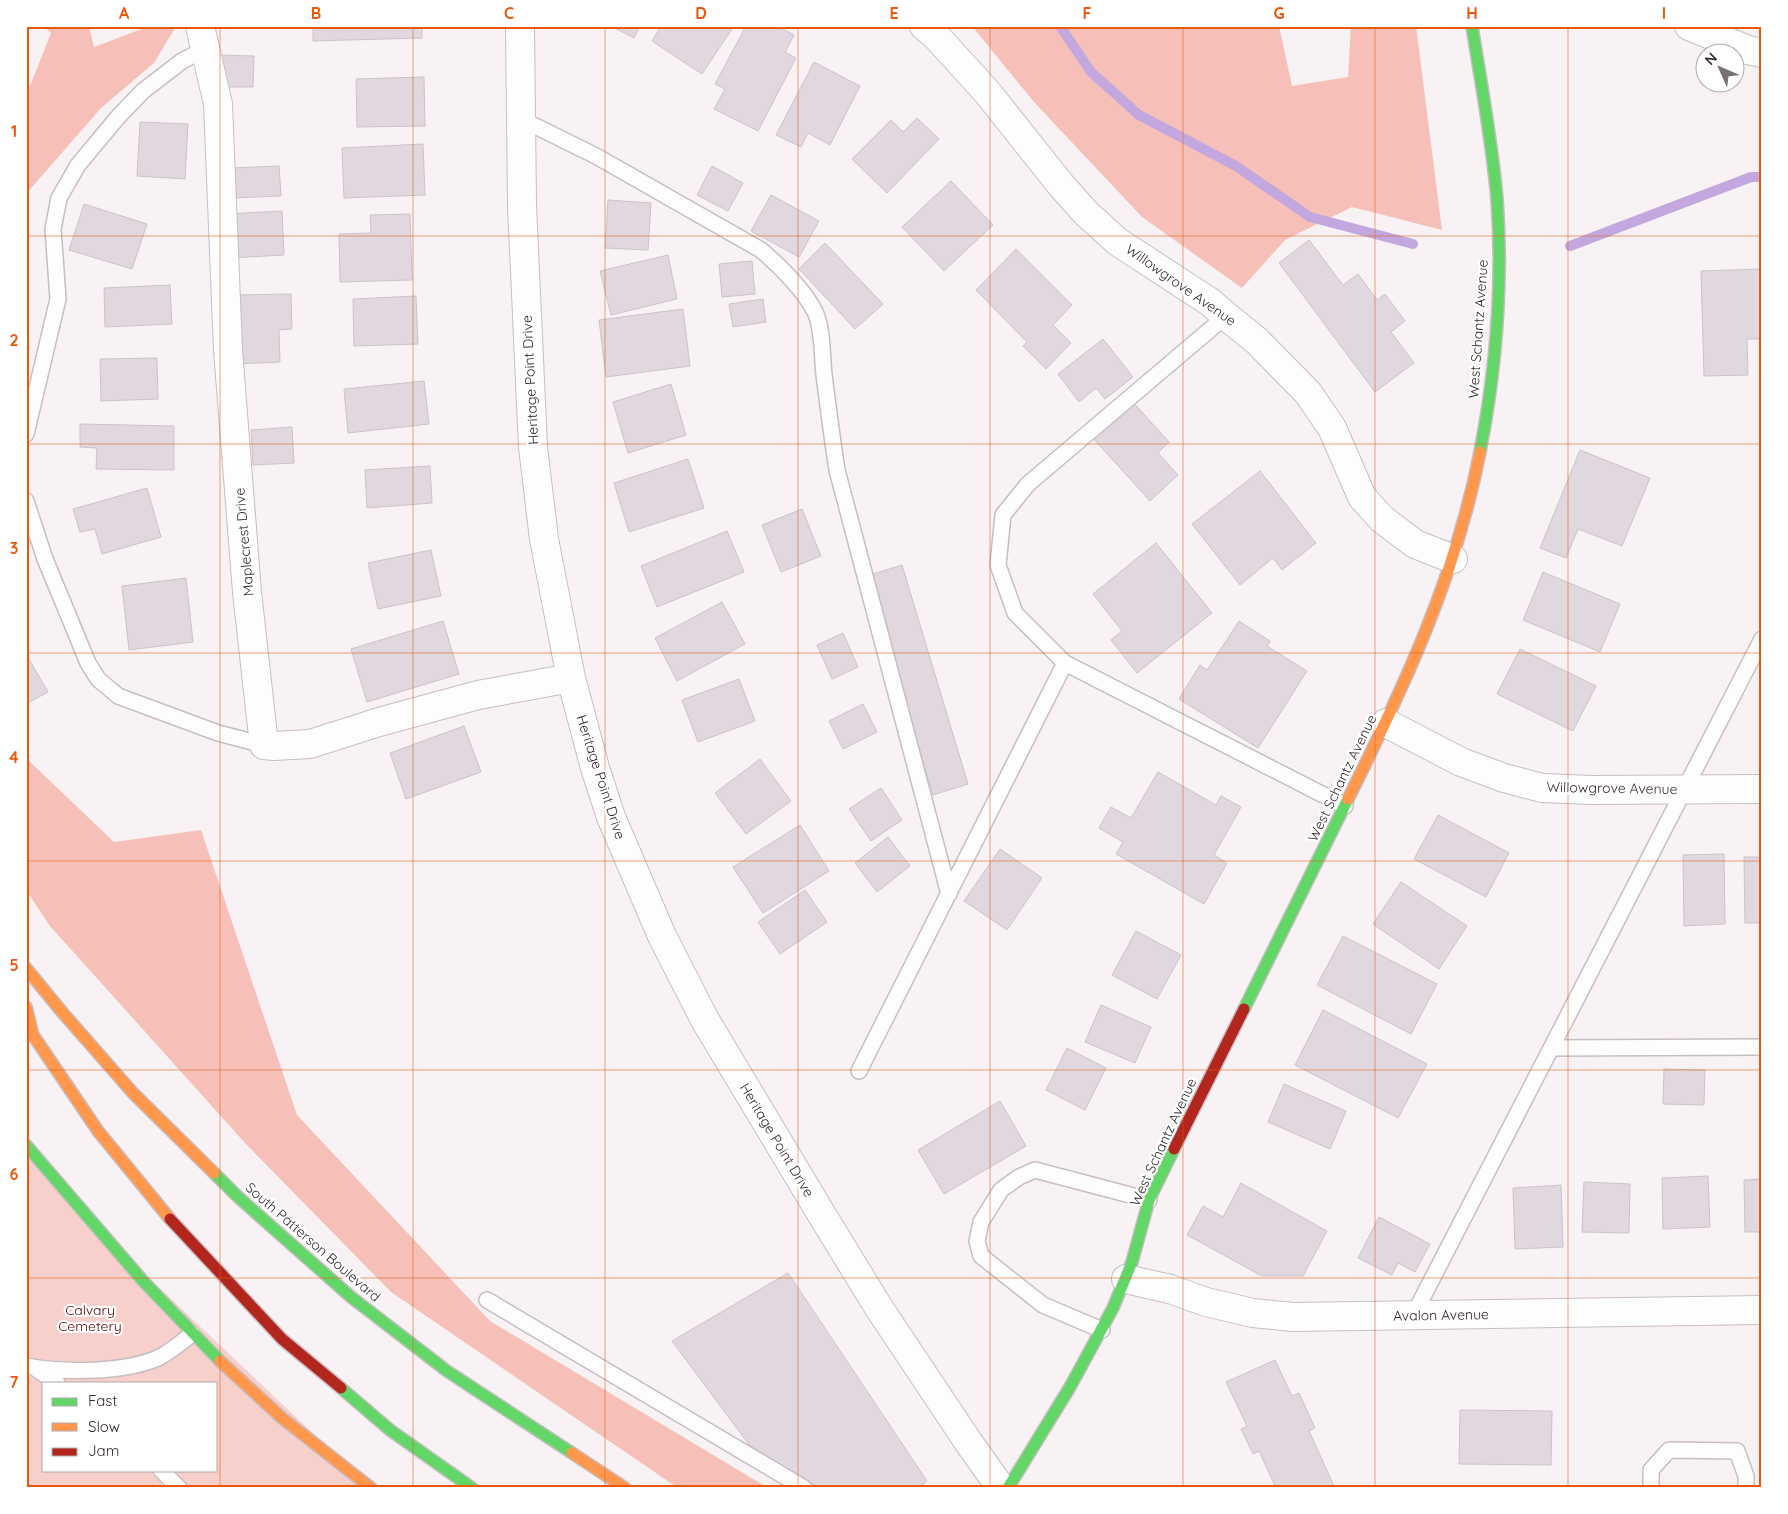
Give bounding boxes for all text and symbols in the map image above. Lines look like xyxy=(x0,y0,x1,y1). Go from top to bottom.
text: A xyxy=(119,3,130,23)
text: B xyxy=(311,3,321,23)
text: C xyxy=(504,3,514,23)
text: D xyxy=(695,3,707,23)
text: E xyxy=(889,3,899,23)
text: F xyxy=(1083,3,1092,23)
text: G xyxy=(1273,3,1285,23)
text: H xyxy=(1466,3,1478,23)
text: I xyxy=(1662,3,1666,23)
north arrow xyxy=(1696,42,1746,92)
text: N xyxy=(1701,49,1721,69)
text: 1 xyxy=(11,121,17,141)
street label: Willowgrove Avenue xyxy=(1122,240,1240,330)
street label: West Schantz Avenue xyxy=(1464,259,1492,399)
street label: Heritage Point Drive xyxy=(518,315,542,445)
text: 2 xyxy=(9,330,19,350)
street label: Maplecrest Drive xyxy=(230,487,258,597)
text: 3 xyxy=(10,538,18,558)
street label: West Schantz Avenue xyxy=(1303,711,1381,844)
street label: Heritage Point Drive xyxy=(572,712,630,842)
text: 4 xyxy=(9,747,19,767)
street label: Willowgrove Avenue xyxy=(1546,778,1678,798)
text: 5 xyxy=(9,955,19,975)
street label: West Schantz Avenue xyxy=(1125,1075,1201,1209)
street label: Heritage Point Drive xyxy=(736,1080,818,1200)
text: 6 xyxy=(10,1164,19,1184)
street label: South Patterson Boulevard xyxy=(242,1178,384,1306)
park label: Calvary Cemetery xyxy=(58,1301,122,1335)
street label: Avalon Avenue xyxy=(1393,1305,1489,1325)
text: 7 xyxy=(10,1372,19,1392)
legend xyxy=(42,1382,218,1472)
text: Fast xyxy=(88,1391,117,1410)
text: Slow xyxy=(88,1417,120,1436)
text: Jam xyxy=(88,1441,119,1460)

